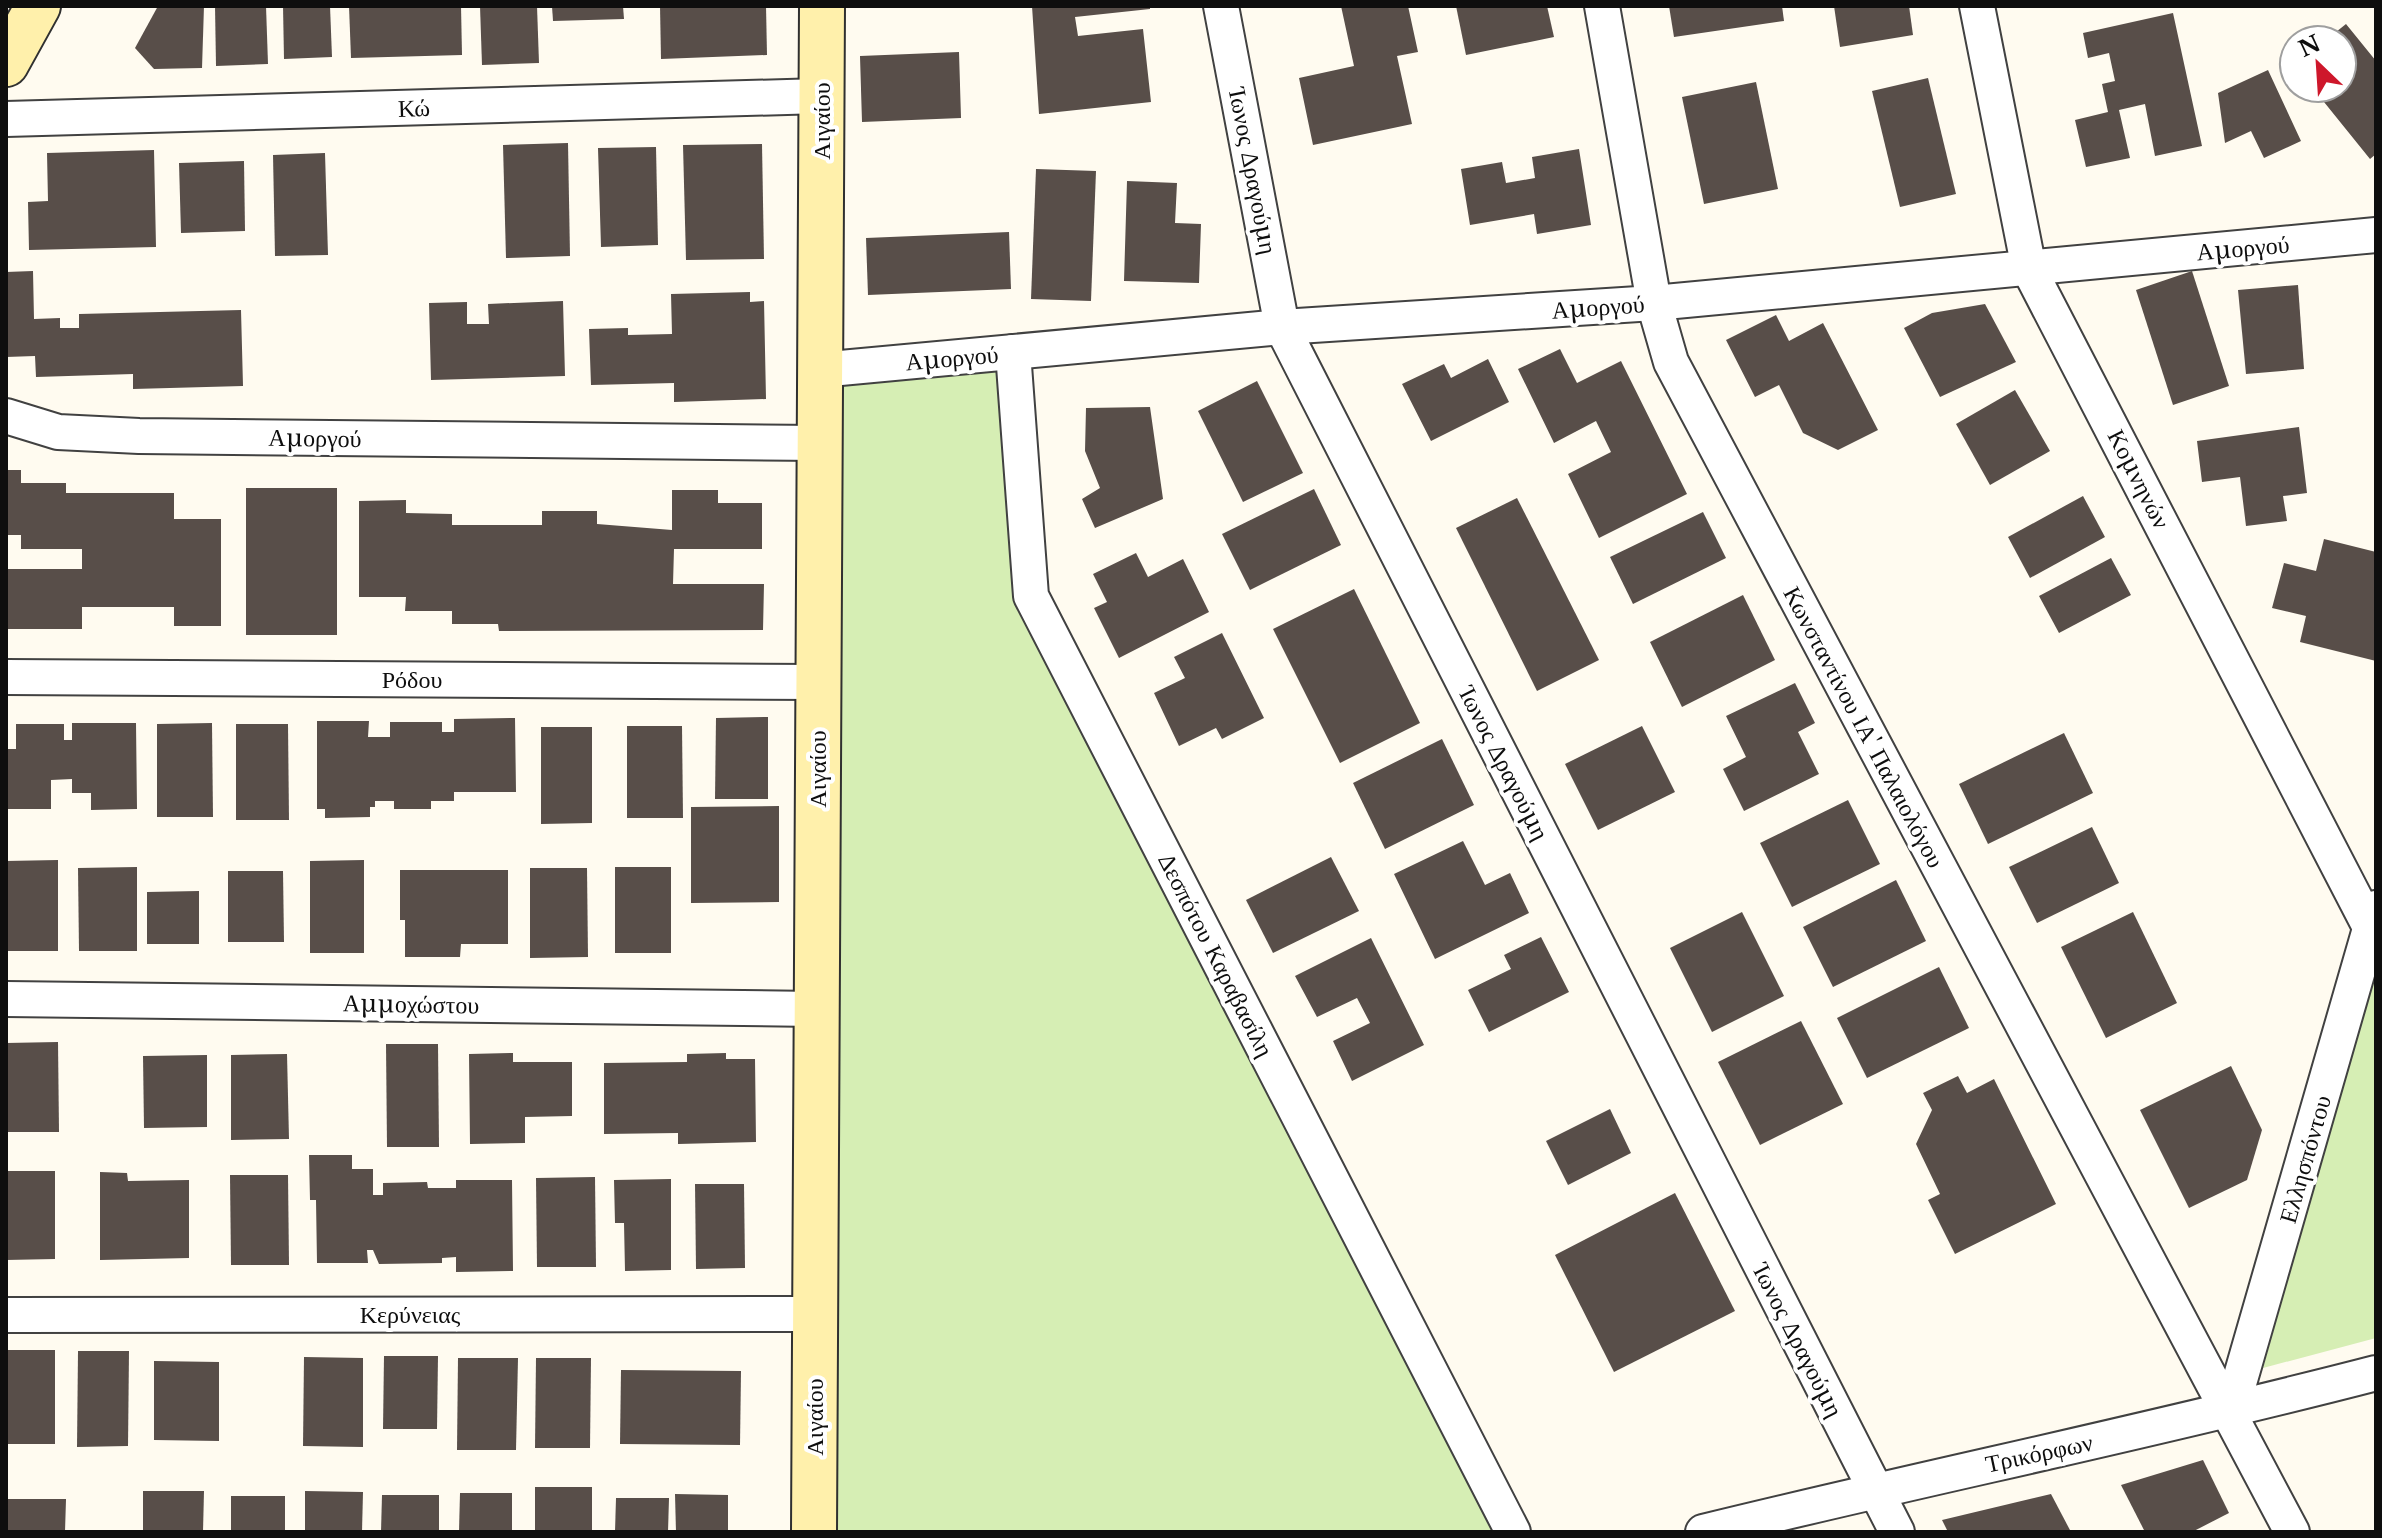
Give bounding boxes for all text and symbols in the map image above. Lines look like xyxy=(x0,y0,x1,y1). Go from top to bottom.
north arrow xyxy=(2278,24,2358,104)
text: N xyxy=(2295,30,2325,63)
street label: Αιγαίου xyxy=(807,82,836,160)
street label: Ίωνος Δραγούμη xyxy=(1222,84,1283,257)
street label: Κώ xyxy=(397,93,431,123)
street label: Αμοργού xyxy=(2195,229,2291,267)
street label: Αμοργού xyxy=(1551,289,1645,325)
street label: Αμοργού xyxy=(904,339,1000,377)
street label: Αμοργού xyxy=(268,423,362,453)
street label: Κοµνηνών xyxy=(2102,425,2176,534)
street label: Κωνσταντίνου ΙΑ' Παλαιολόγου xyxy=(1777,581,1951,873)
street label: Ρόδου xyxy=(382,665,442,694)
street label: Ίωνος Δραγούμη xyxy=(1452,680,1555,845)
street label: Αιγαίου xyxy=(803,730,832,808)
street label: Δεσπότου Καραβασίλη xyxy=(1152,848,1280,1062)
street label: Αμμοχώστου xyxy=(343,988,479,1020)
street label: Ελλησπόντου xyxy=(2273,1092,2337,1226)
street label: Ίωνος Δραγούμη xyxy=(1746,1257,1849,1422)
street label: Κερύνειας xyxy=(360,1300,461,1329)
street label: Αιγαίου xyxy=(800,1378,829,1456)
street label: Τρικόρφων xyxy=(1983,1427,2096,1479)

